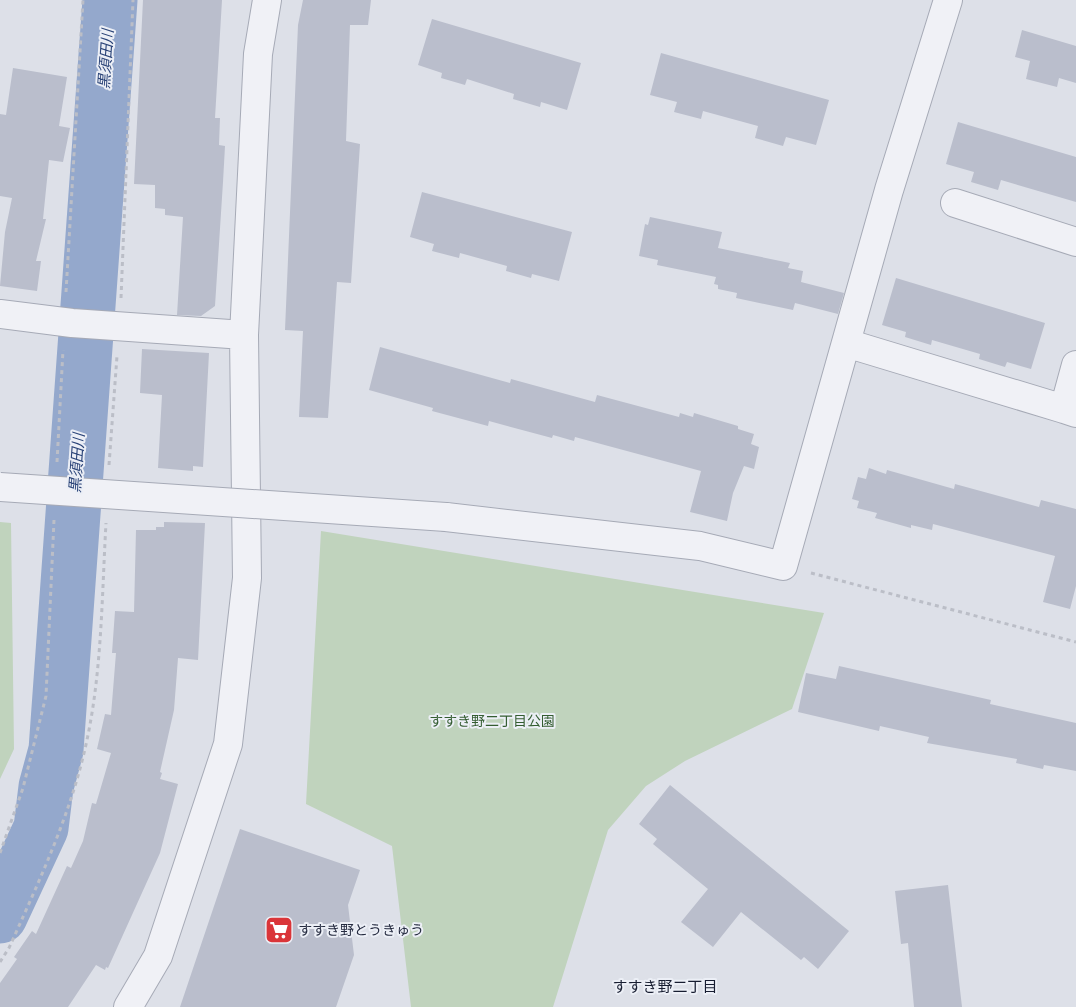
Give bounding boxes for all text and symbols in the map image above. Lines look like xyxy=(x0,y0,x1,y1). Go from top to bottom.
water label: 黒須田川 xyxy=(95,26,116,89)
water label: 黒須田川 xyxy=(66,430,87,493)
park label: すすき野二丁目公園 xyxy=(429,713,555,729)
supermarket icon: すすき野とうきゅう xyxy=(264,915,294,945)
place label: すすき野とうきゅう xyxy=(298,922,424,938)
district label: すすき野二丁目 xyxy=(612,978,718,995)

